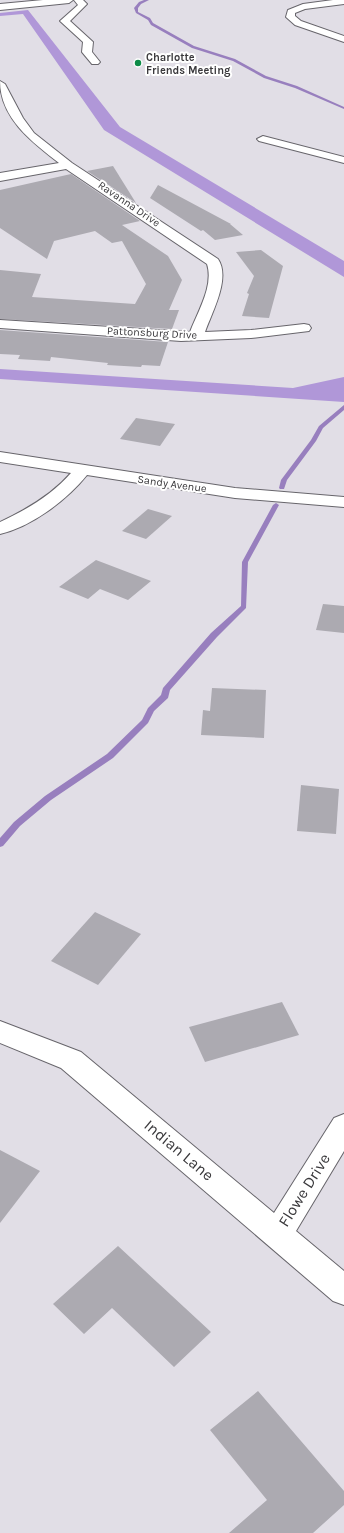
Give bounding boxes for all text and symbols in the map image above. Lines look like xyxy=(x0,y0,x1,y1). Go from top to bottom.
place label: Charlotte Friends Meeting xyxy=(146,51,231,77)
marker: Charlotte Friends Meeting xyxy=(133,58,143,68)
street label: Ravanna Drive xyxy=(96,178,163,230)
street label: Pattonsburg Drive xyxy=(107,324,198,342)
street label: Sandy Avenue xyxy=(137,473,208,495)
street label: Indian Lane xyxy=(140,1115,218,1185)
street label: Flowe Drive xyxy=(274,1150,334,1230)

